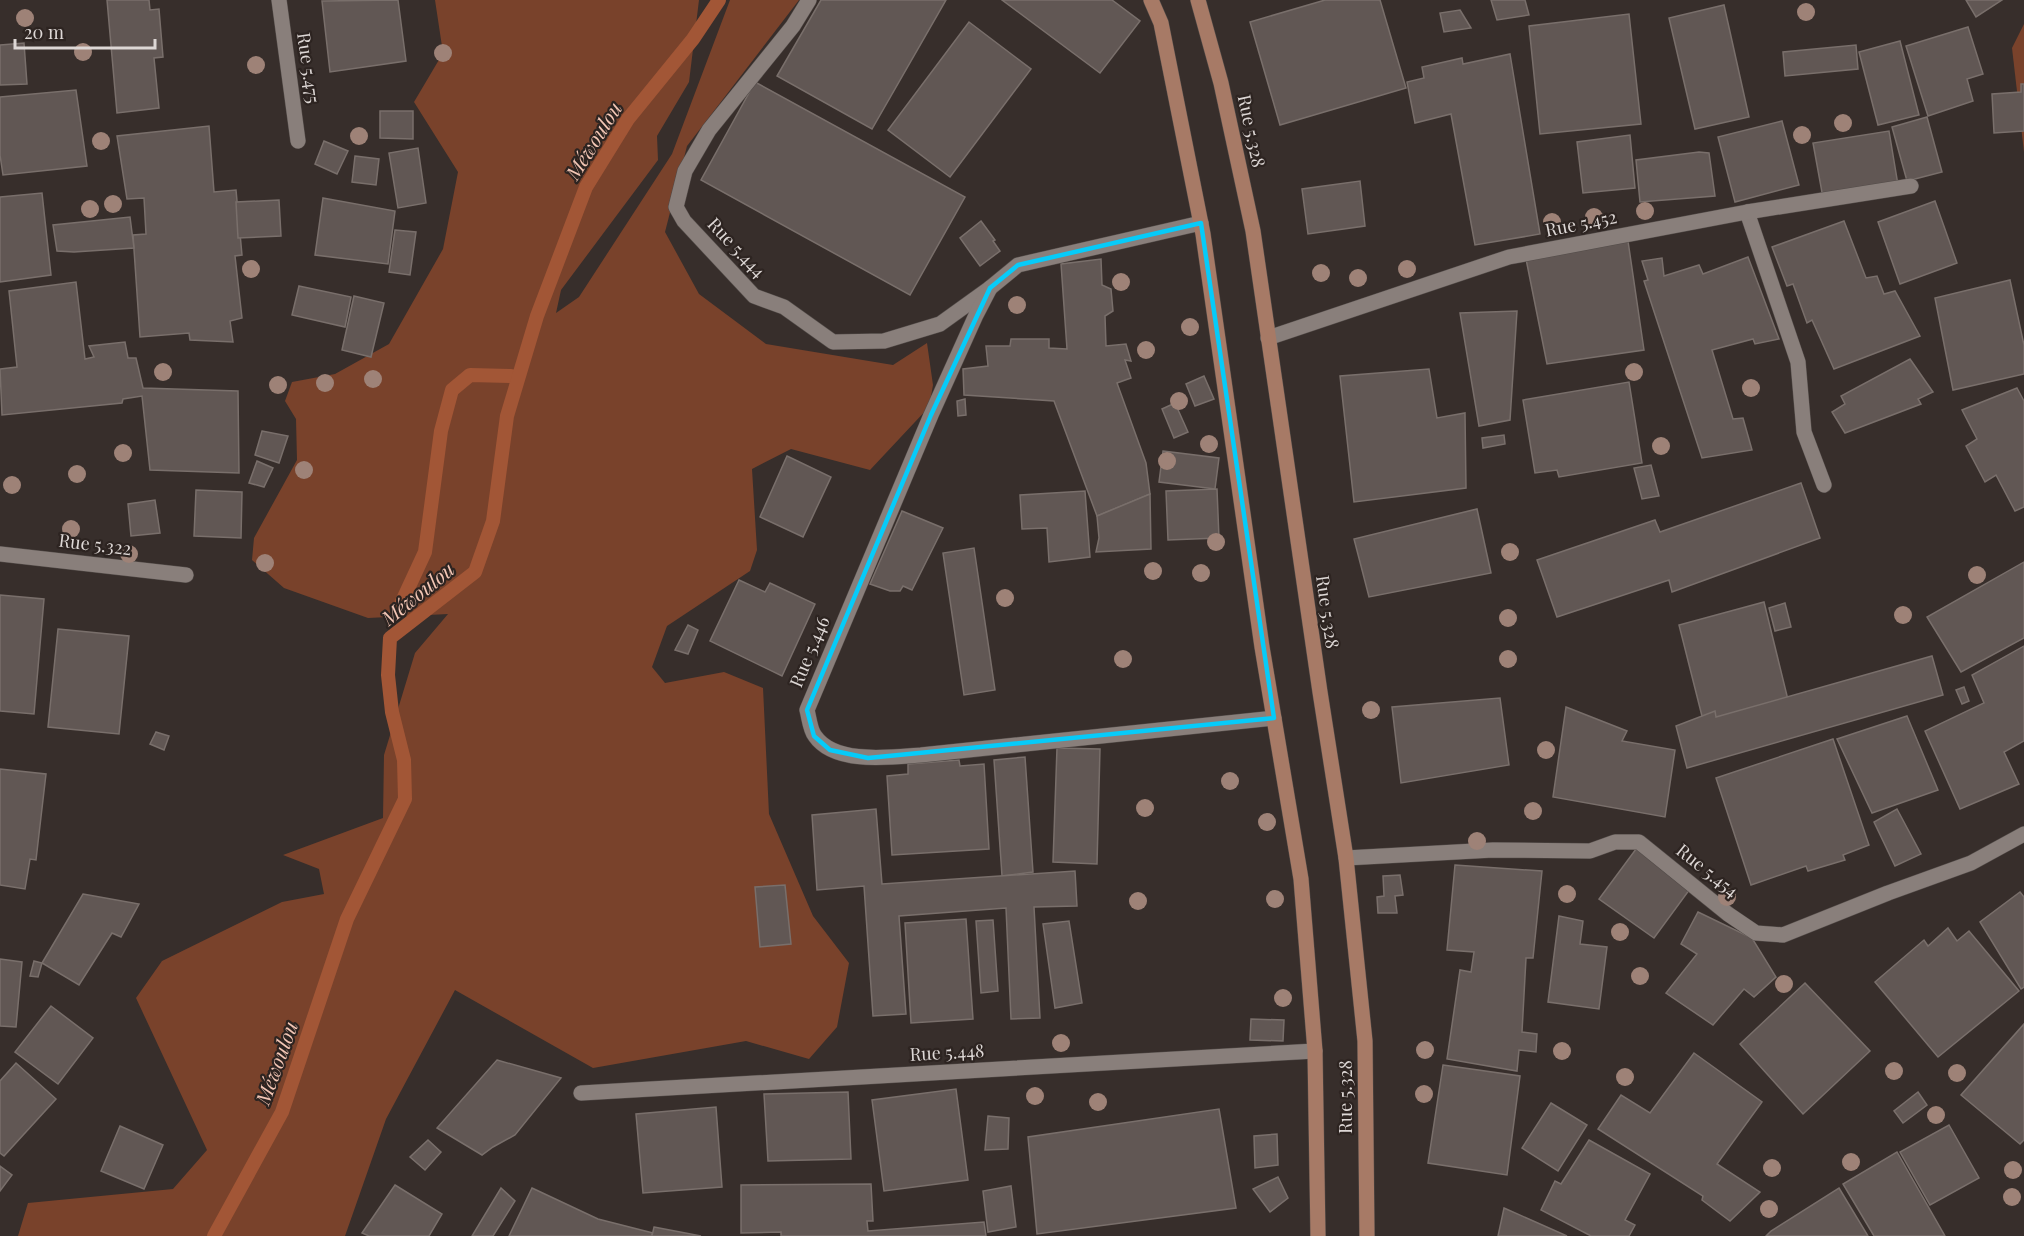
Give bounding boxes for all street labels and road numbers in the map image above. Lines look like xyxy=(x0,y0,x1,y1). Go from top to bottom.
street label: Rue 5.475 xyxy=(292,31,326,105)
street label: Rue 5.328 xyxy=(1233,92,1271,169)
street label: Rue 5.452 xyxy=(1543,204,1619,242)
street label: Rue 5.444 xyxy=(703,212,771,283)
street label: Rue 5.322 xyxy=(57,528,133,560)
street label: Rue 5.328 xyxy=(1311,574,1345,650)
street label: Rue 5.446 xyxy=(783,612,835,691)
street label: Rue 5.454 xyxy=(1672,838,1744,903)
street label: Rue 5.448 xyxy=(909,1038,985,1066)
street label: Rue 5.328 xyxy=(1333,1060,1357,1134)

